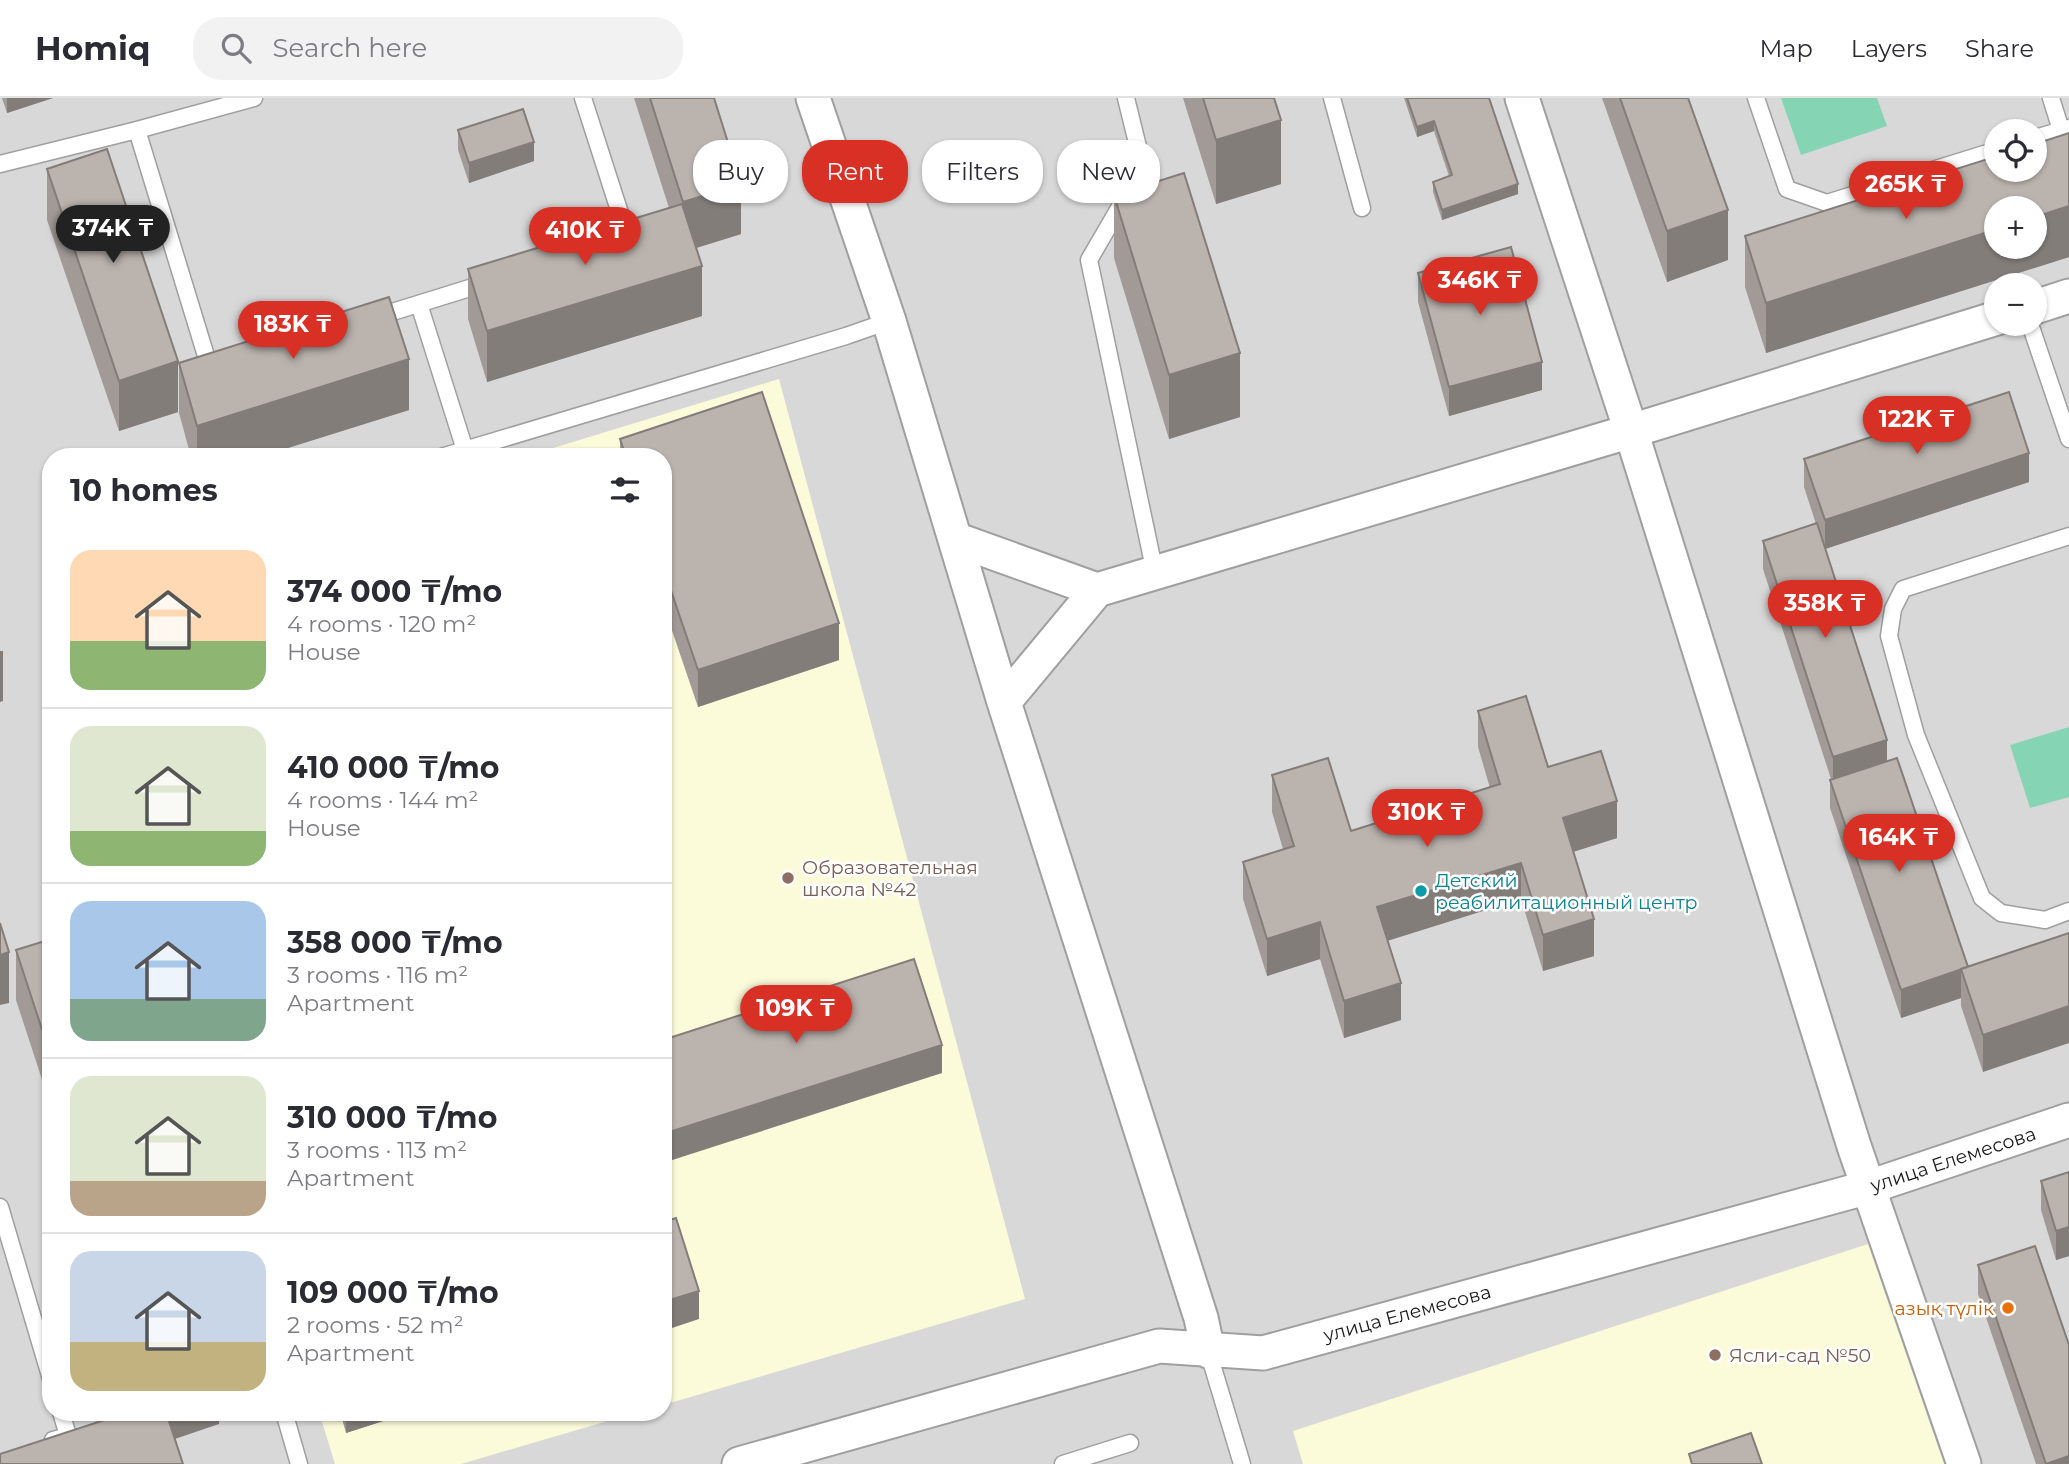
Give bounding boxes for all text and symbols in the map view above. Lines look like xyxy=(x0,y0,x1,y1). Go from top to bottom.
search box xyxy=(193,17,683,80)
text: Homiq xyxy=(35,28,151,68)
icon: search xyxy=(217,29,255,67)
text: Search here xyxy=(273,32,427,64)
text: Map xyxy=(1759,34,1813,63)
text: Layers xyxy=(1851,34,1927,63)
text: Share xyxy=(1965,34,2034,63)
map controls xyxy=(1984,119,2047,336)
button: locate xyxy=(1984,119,2047,182)
chip: Buy xyxy=(693,140,788,203)
chip: Rent xyxy=(802,140,908,203)
chip: Filters xyxy=(922,140,1043,203)
chip: New xyxy=(1057,140,1160,203)
pin: 265K ₸ xyxy=(1849,162,1963,221)
text: 265K ₸ xyxy=(1865,170,1947,198)
button: + xyxy=(1984,196,2047,259)
pin: 374K ₸ xyxy=(56,206,170,265)
pin: 410K ₸ xyxy=(528,208,642,267)
text: 374K ₸ xyxy=(72,214,154,242)
text: 410K ₸ xyxy=(545,216,625,244)
pin: 346K ₸ xyxy=(1423,258,1537,317)
text: 346K ₸ xyxy=(1438,266,1522,294)
button: − xyxy=(1984,273,2047,336)
pin: 183K ₸ xyxy=(236,302,350,361)
text: 183K ₸ xyxy=(254,310,332,338)
pin: 122K ₸ xyxy=(1860,396,1974,456)
text: 122K ₸ xyxy=(1879,405,1955,433)
icon: filters xyxy=(606,471,644,509)
text: 10 homes xyxy=(70,472,218,509)
text: 374 000 ₸/mo xyxy=(287,573,502,610)
icon: home xyxy=(126,578,210,662)
pin: 358K ₸ xyxy=(1768,580,1882,640)
text: 358K ₸ xyxy=(1784,589,1866,617)
text: 4 rooms · 120 m² xyxy=(287,610,476,638)
text: House xyxy=(287,638,361,666)
text: 410 000 ₸/mo xyxy=(287,749,500,786)
icon: home xyxy=(126,754,210,838)
text: 4 rooms · 144 m² xyxy=(287,786,479,814)
pin: 310K ₸ xyxy=(1370,790,1484,849)
text: 310K ₸ xyxy=(1388,798,1466,826)
text: House xyxy=(287,814,361,842)
pin: 164K ₸ xyxy=(1842,814,1956,874)
text: 164K ₸ xyxy=(1859,823,1939,851)
place label: Образовательная школа №42 xyxy=(802,856,978,901)
place label: Детский реабилитационный центр xyxy=(1435,869,1698,914)
marker: Образовательная школа №42 xyxy=(780,870,796,886)
marker: Детский реабилитационный центр xyxy=(1413,883,1429,899)
text: 358 000 ₸/mo xyxy=(287,924,503,961)
icon: home xyxy=(126,929,210,1013)
text: 3 rooms · 116 m² xyxy=(287,961,468,989)
pin: 109K ₸ xyxy=(739,986,853,1045)
text: Apartment xyxy=(287,989,415,1017)
text: 109K ₸ xyxy=(756,994,836,1022)
text: 310 000 ₸/mo xyxy=(287,1099,497,1136)
icon: home xyxy=(126,1104,210,1188)
street label: улица Елемесова xyxy=(1867,1122,2039,1197)
text: 3 rooms · 113 m² xyxy=(287,1136,467,1164)
text: Apartment xyxy=(287,1164,415,1192)
text: 109 000 ₸/mo xyxy=(287,1274,499,1311)
icon: home xyxy=(126,1279,210,1363)
street label: улица Елемесова xyxy=(1320,1280,1493,1347)
place label: азық түлік xyxy=(1894,1297,1994,1320)
marker: азық түлік xyxy=(2000,1300,2016,1316)
text: 2 rooms · 52 m² xyxy=(287,1311,464,1339)
text: Apartment xyxy=(287,1339,415,1367)
place label: Ясли-сад №50 xyxy=(1729,1344,1871,1367)
marker: Ясли-сад №50 xyxy=(1707,1347,1723,1363)

